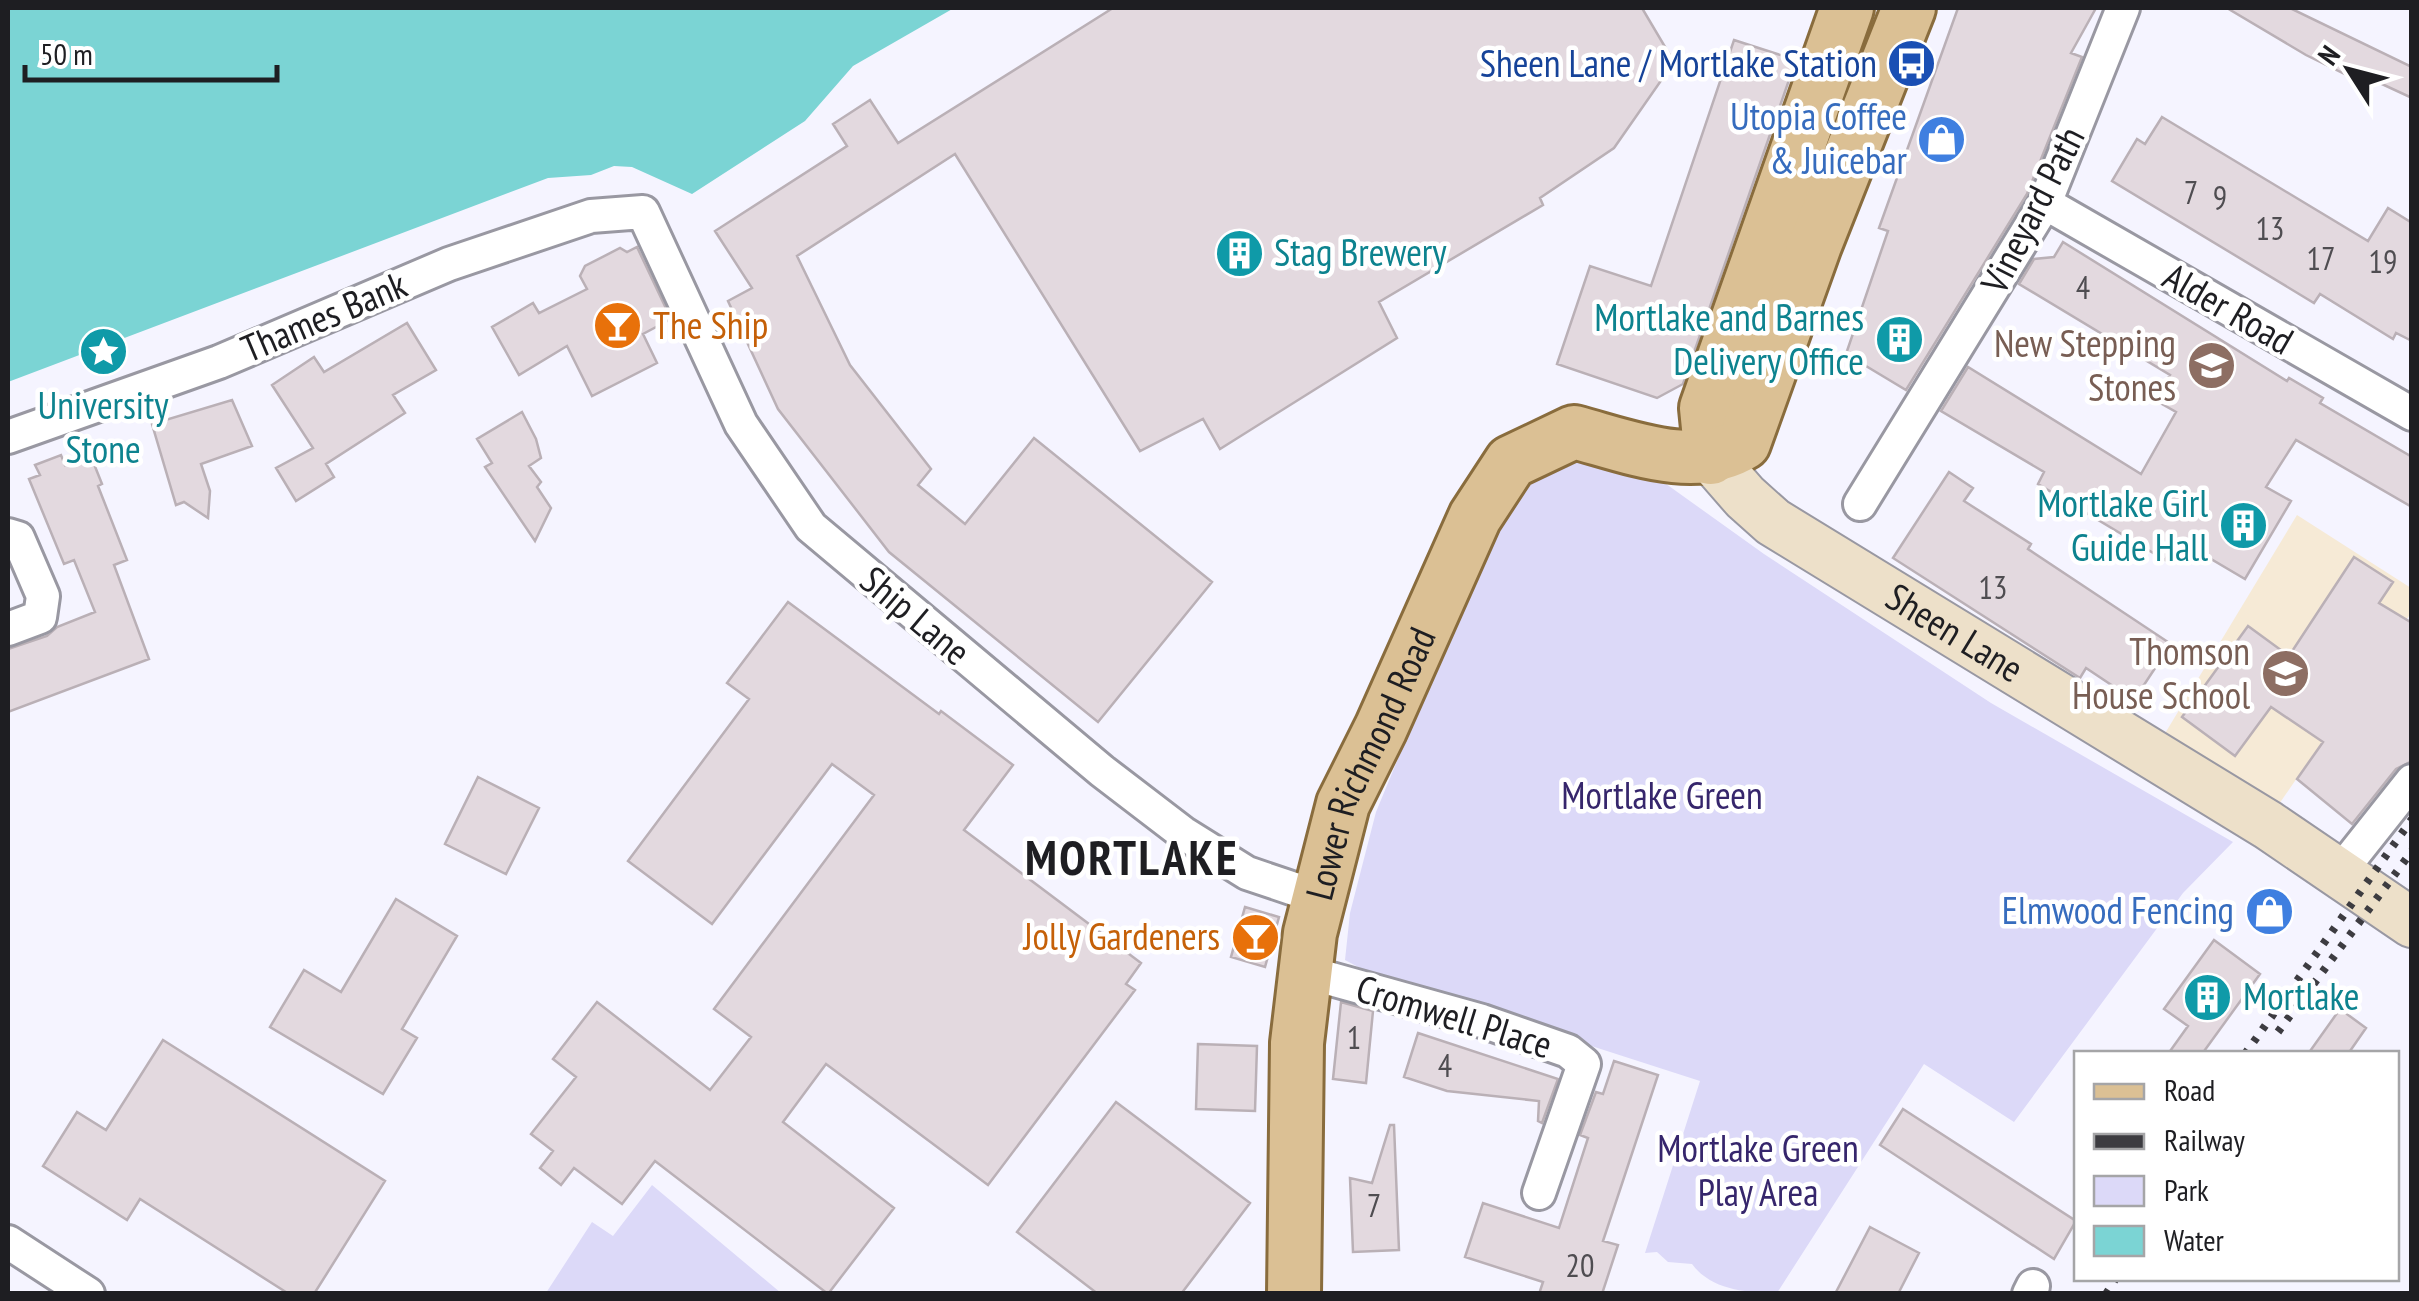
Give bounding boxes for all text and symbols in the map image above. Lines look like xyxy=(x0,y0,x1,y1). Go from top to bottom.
scale bar xyxy=(25,20,278,82)
north arrow xyxy=(2299,20,2399,120)
text: 50 m xyxy=(40,34,93,73)
place label: Sheen Lane / Mortlake Station xyxy=(1480,38,1877,87)
bus stop icon: Sheen Lane / Mortlake Station xyxy=(1886,38,1938,90)
text: N xyxy=(2309,38,2348,72)
place label: Utopia Coffee & Juicebar xyxy=(1730,91,1908,184)
shop icon: Utopia Coffee & Juicebar xyxy=(1916,113,1968,165)
street label: Vineyard Path xyxy=(1968,118,2094,302)
house number: 7 xyxy=(2184,171,2198,213)
house number: 9 xyxy=(2213,176,2227,218)
house number: 13 xyxy=(2256,207,2284,249)
building icon: Stag Brewery xyxy=(1213,227,1265,279)
place label: Stag Brewery xyxy=(1274,227,1447,276)
house number: 17 xyxy=(2307,237,2335,279)
house number: 19 xyxy=(2369,240,2397,282)
street label: Alder Road xyxy=(2155,251,2303,364)
street label: Thames Bank xyxy=(233,259,414,372)
house number: 4 xyxy=(2076,266,2090,308)
place label: Mortlake and Barnes Delivery Office xyxy=(1594,292,1864,385)
bar icon: The Ship xyxy=(592,300,644,352)
place label: The Ship xyxy=(653,300,768,349)
building icon: Mortlake and Barnes Delivery Office xyxy=(1873,314,1925,366)
place label: New Stepping Stones xyxy=(1994,318,2176,411)
place icon: University Stone xyxy=(77,326,129,378)
school or university icon: New Stepping Stones xyxy=(2185,340,2237,392)
place label: University Stone xyxy=(37,380,169,473)
place label: Mortlake Girl Guide Hall xyxy=(2037,478,2208,571)
building icon: Mortlake Girl Guide Hall xyxy=(2217,500,2269,552)
street label: Ship Lane xyxy=(851,555,981,675)
house number: 13 xyxy=(1979,566,2007,608)
street label: Sheen Lane xyxy=(1878,571,2033,692)
street label: Lower Richmond Road xyxy=(1293,619,1446,905)
place label: Thomson House School xyxy=(2072,626,2250,719)
school or university icon: Thomson House School xyxy=(2259,648,2311,700)
park label: Mortlake Green xyxy=(1561,770,1763,819)
district label: MORTLAKE xyxy=(1025,826,1239,888)
place label: Elmwood Fencing xyxy=(2002,885,2234,934)
shop icon: Elmwood Fencing xyxy=(2243,885,2295,937)
place label: Jolly Gardeners xyxy=(1022,911,1220,960)
bar icon: Jolly Gardeners xyxy=(1229,911,1281,963)
street label: Cromwell Place xyxy=(1351,963,1558,1068)
building icon: Mortlake xyxy=(2182,971,2234,1023)
place label: Mortlake xyxy=(2243,971,2360,1020)
house number: 1 xyxy=(1347,1016,1361,1058)
house number: 4 xyxy=(1438,1044,1452,1086)
legend xyxy=(2074,1051,2399,1281)
text: Road xyxy=(2164,1070,2215,1109)
text: Railway xyxy=(2164,1120,2246,1159)
park label: Mortlake Green Play Area xyxy=(1657,1123,1859,1216)
text: Park xyxy=(2164,1170,2209,1209)
house number: 7 xyxy=(1367,1184,1381,1226)
text: Water xyxy=(2164,1220,2225,1259)
house number: 20 xyxy=(1566,1244,1594,1286)

